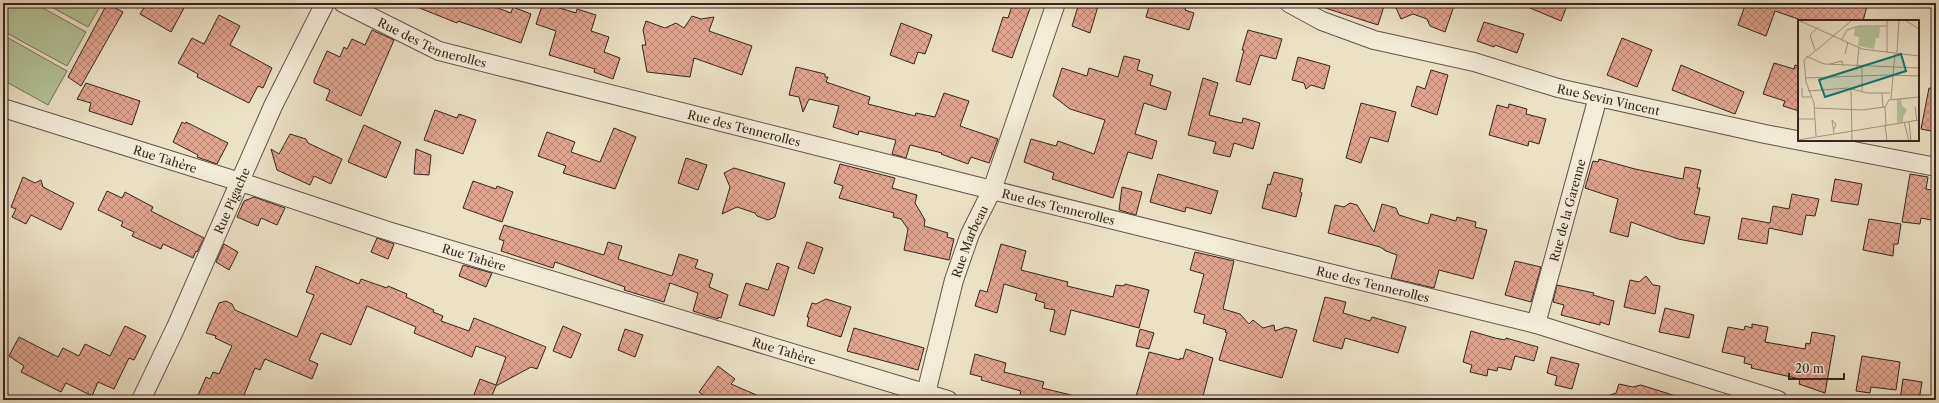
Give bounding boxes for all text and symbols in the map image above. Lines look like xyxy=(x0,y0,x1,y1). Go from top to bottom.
street label: Rue des Tennerolles xyxy=(375,14,488,70)
inset map xyxy=(1798,20,1919,141)
street label: Rue Sevin Vincent xyxy=(1556,81,1662,118)
street label: Rue des Tennerolles xyxy=(686,106,802,149)
street label: Rue Tahère xyxy=(132,142,199,176)
street label: Rue de la Garenne xyxy=(1546,157,1588,263)
street label: Rue Pigache xyxy=(210,165,253,236)
street label: Rue des Tennerolles xyxy=(1000,185,1117,228)
street label: Rue Marbeau xyxy=(948,202,991,280)
street label: Rue Tahère xyxy=(440,240,508,274)
street label: Rue des Tennerolles xyxy=(1315,263,1431,305)
street label: Rue Tahère xyxy=(750,334,818,367)
scale bar xyxy=(1789,355,1844,381)
text: 20 m xyxy=(1795,361,1824,376)

